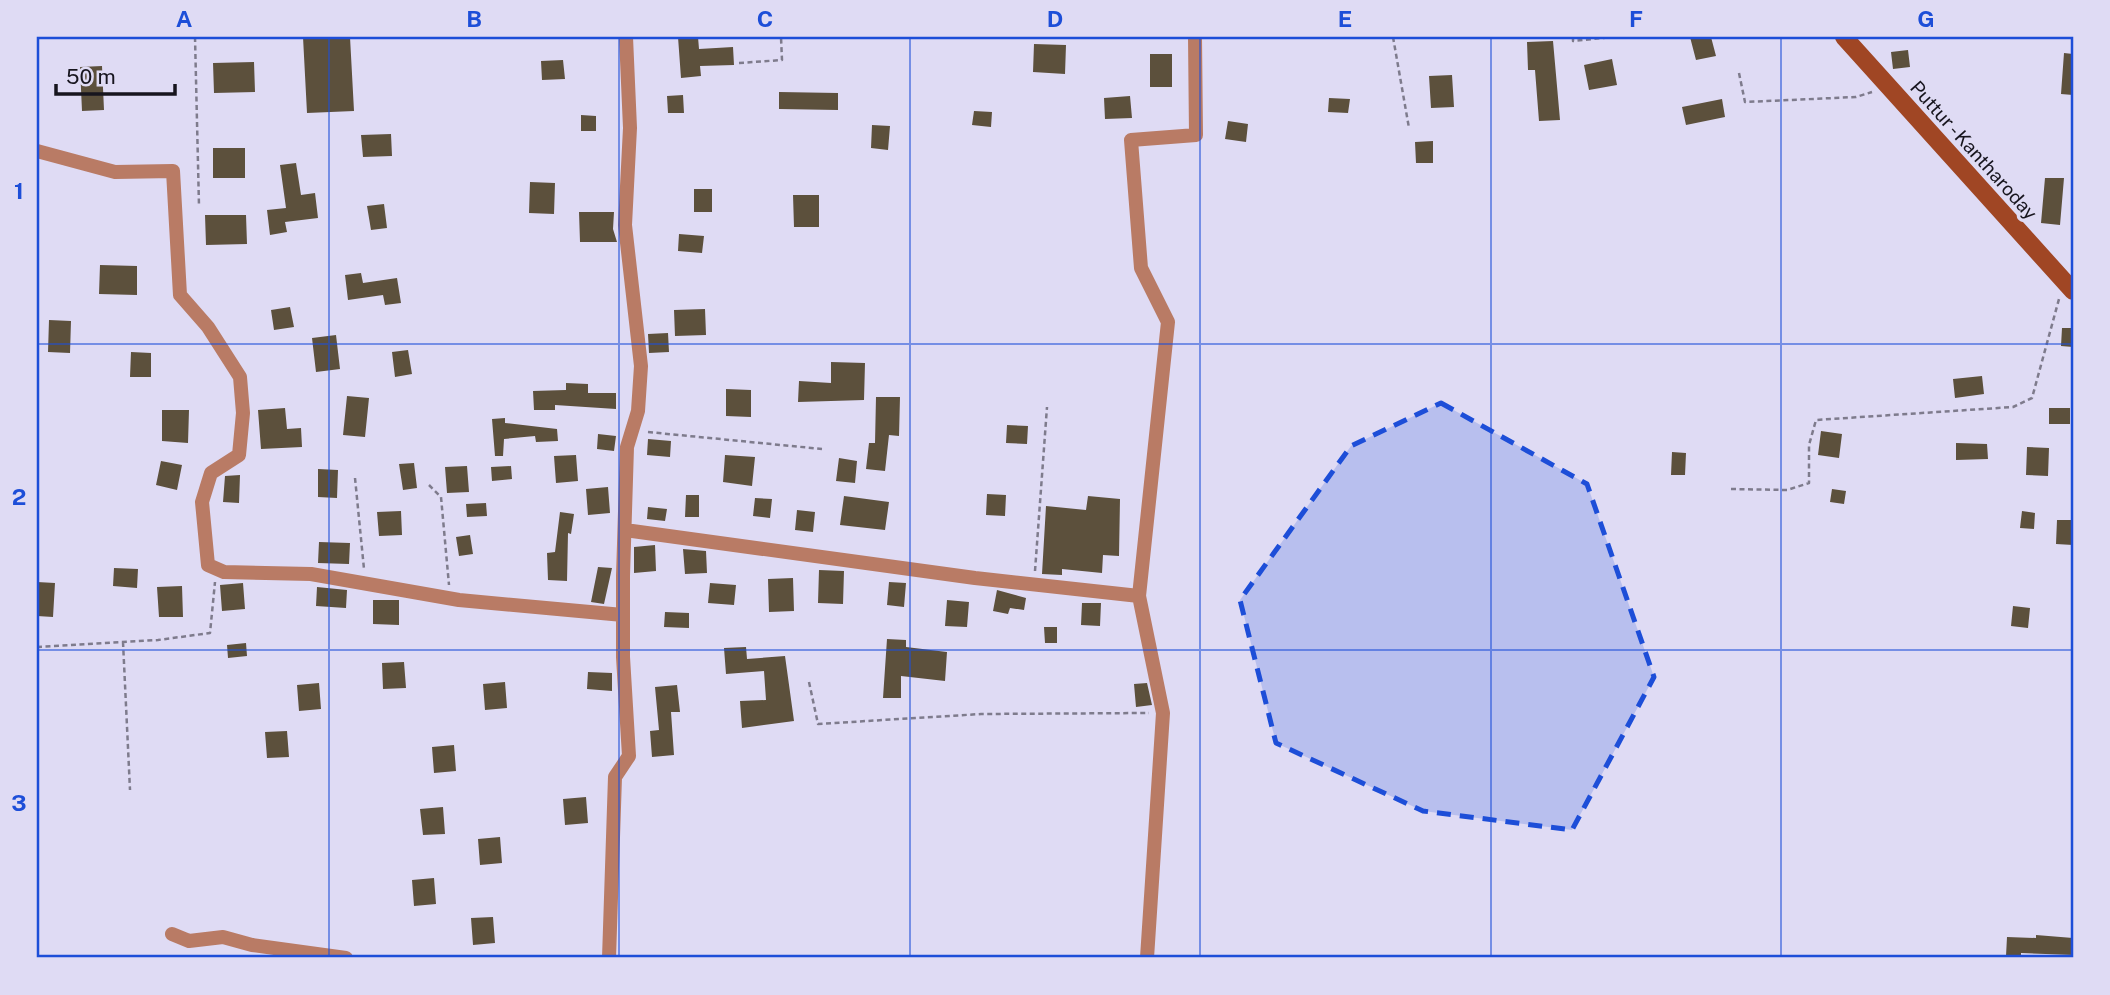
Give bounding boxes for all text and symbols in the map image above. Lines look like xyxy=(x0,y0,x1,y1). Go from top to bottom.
text: A xyxy=(176,5,193,32)
text: B xyxy=(466,5,482,32)
text: C xyxy=(757,5,773,32)
text: D xyxy=(1047,5,1063,32)
text: E xyxy=(1338,5,1352,32)
text: F xyxy=(1629,5,1643,32)
text: G xyxy=(1917,5,1935,32)
scale bar xyxy=(56,52,175,96)
text: 50 m xyxy=(66,64,116,89)
street label: Puttur - Kantharoday xyxy=(1906,76,2042,224)
text: 1 xyxy=(14,177,24,204)
text: 2 xyxy=(12,483,26,510)
text: 3 xyxy=(11,789,27,816)

